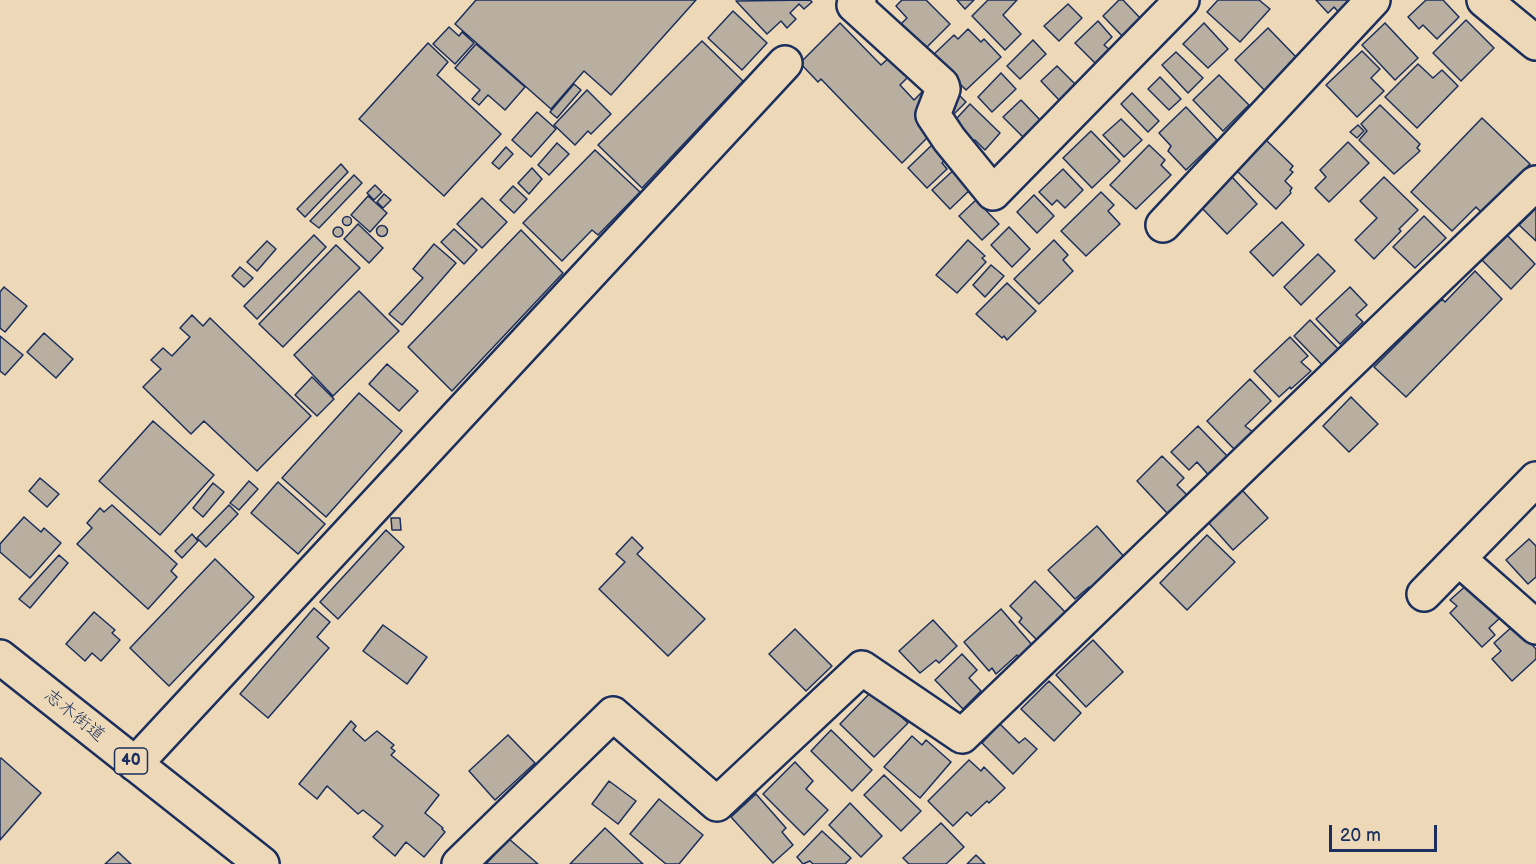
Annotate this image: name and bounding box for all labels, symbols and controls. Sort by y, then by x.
street label: 志木街道 [39,685,109,747]
road number: 40 [114,748,148,774]
scale bar [1332,813,1440,851]
text: 20 m [1340,825,1381,846]

